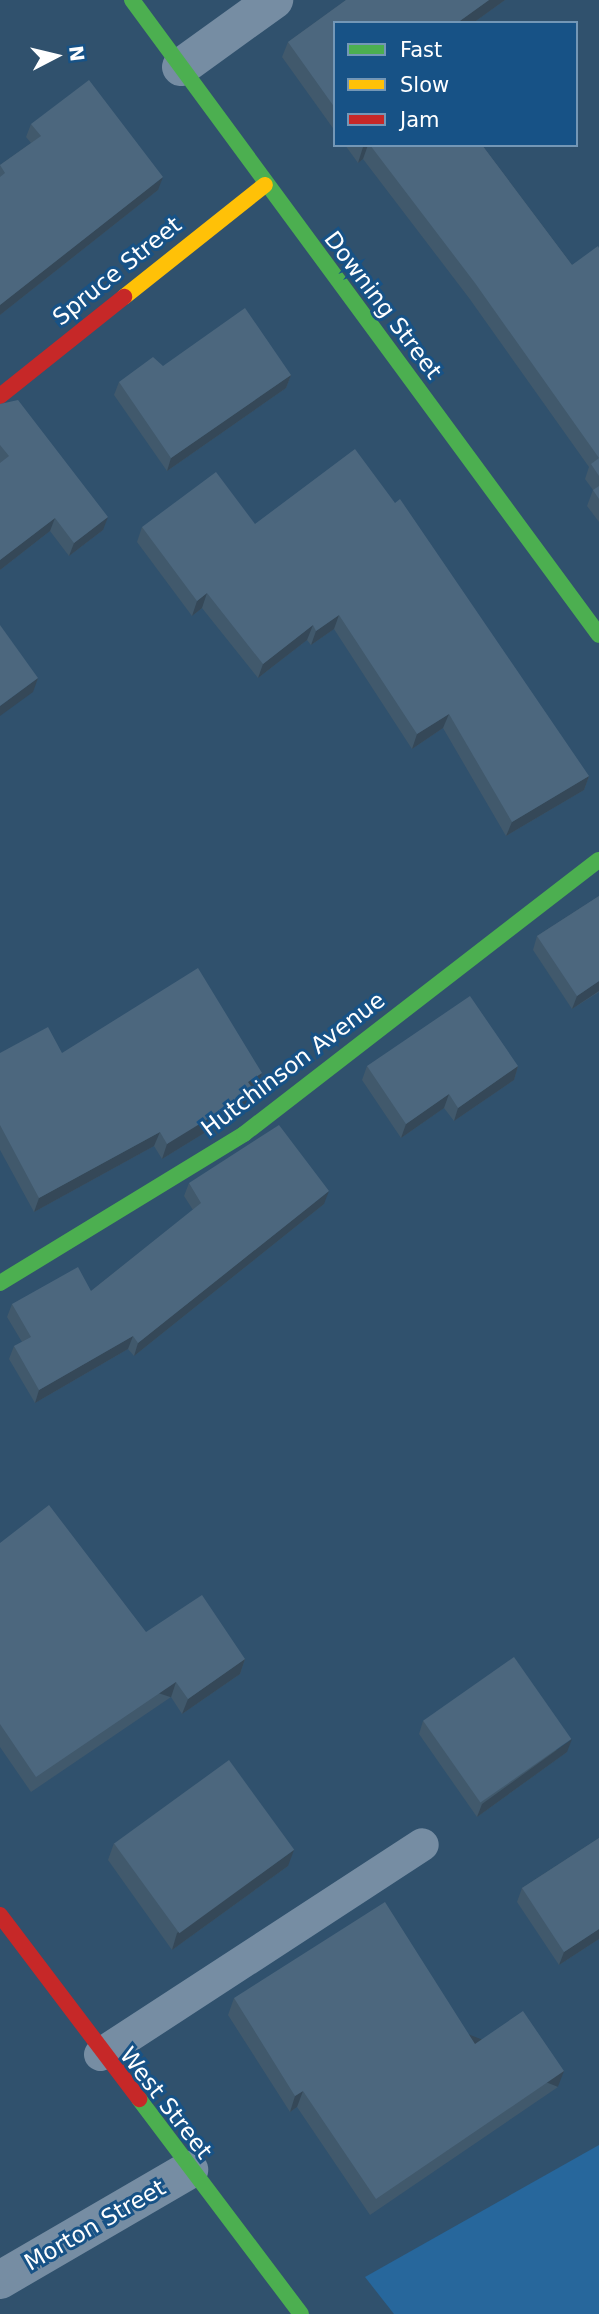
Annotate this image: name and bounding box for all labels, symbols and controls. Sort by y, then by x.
north arrow [21,21,91,91]
legend [333,21,578,147]
text: Fast [400,38,442,62]
text: N [65,44,89,63]
text: Slow [400,73,449,97]
text: Jam [400,108,440,132]
street label: Spruce Street [47,211,187,331]
street label: Downing Street [318,226,448,384]
street label: Hutchinson Avenue [196,986,390,1142]
street label: West Street [114,2042,218,2164]
street label: Morton Street [20,2173,170,2277]

